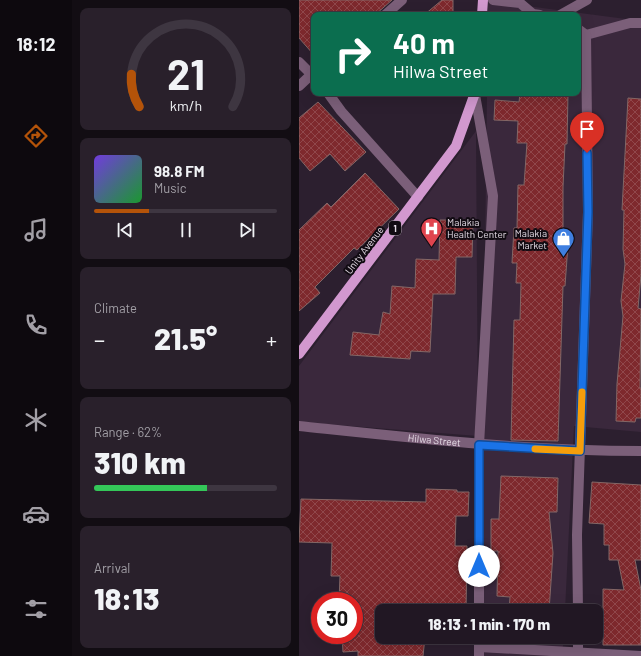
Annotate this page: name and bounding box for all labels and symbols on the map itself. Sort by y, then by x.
pin [570,112,604,153]
hospital icon: Malakia Health Center [419,215,445,248]
place label: Malakia Health Center [447,216,507,240]
road number: 1 [389,221,401,235]
street label: Unity Avenue [342,224,386,276]
shop icon: Malakia Market [550,226,576,259]
place label: Malakia Market [515,227,547,251]
street label: Hilwa Street [407,431,462,448]
position arrow [458,545,500,587]
speed limit sign: 30 [311,592,363,644]

